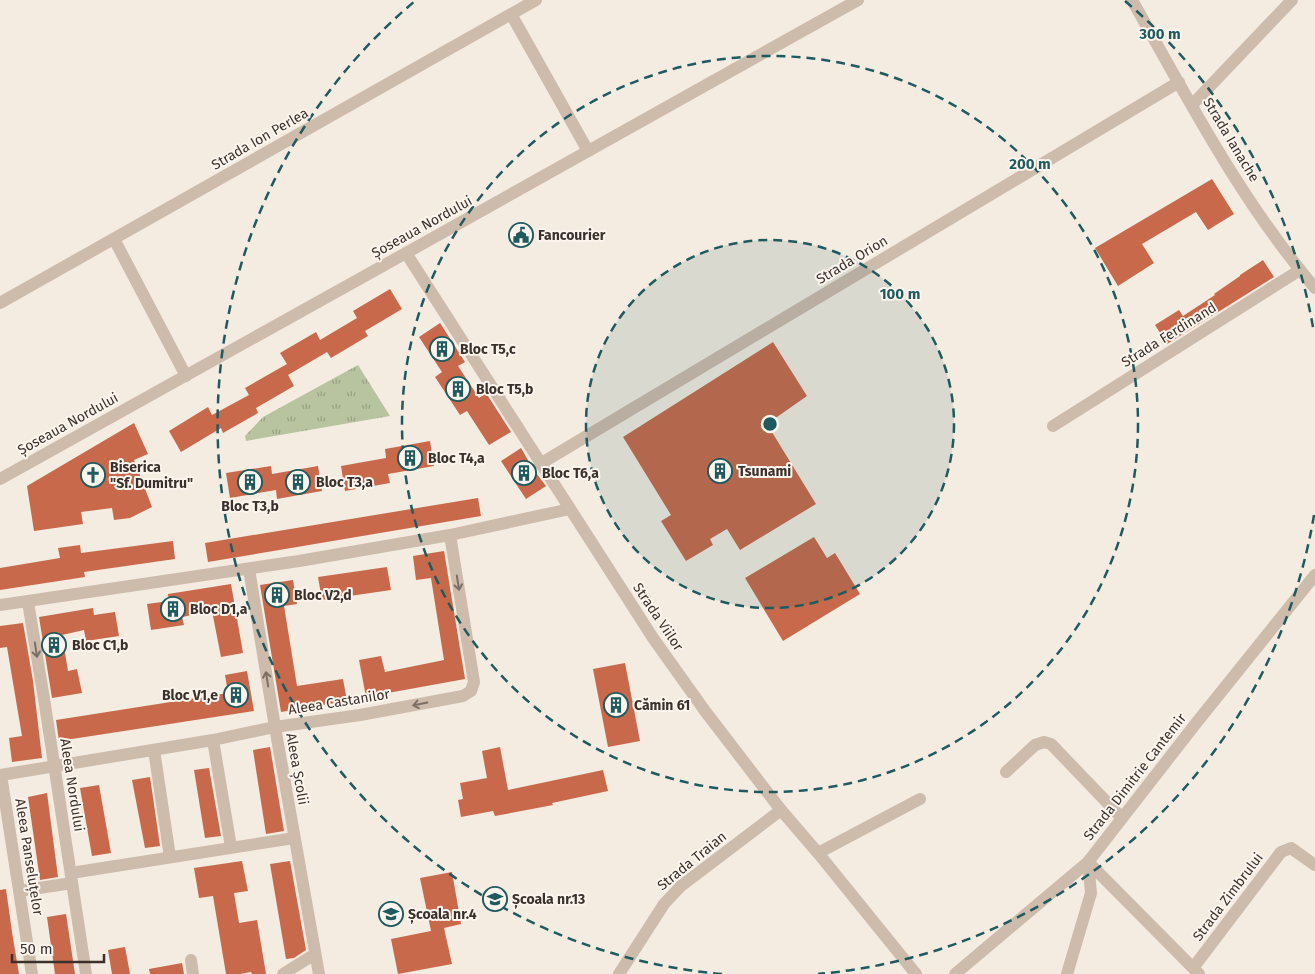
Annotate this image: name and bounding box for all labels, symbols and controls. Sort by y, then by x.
text: 300 m [1138,25,1181,43]
street label: Strada Ianache [1199,95,1263,185]
street label: Strada Ion Perlea [209,104,311,174]
text: 200 m [1009,155,1051,173]
street label: Șoseaua Nordului [369,192,476,263]
public building icon: Fancourier [508,222,534,248]
place label: Fancourier [538,227,606,244]
street label: Strada Orion [813,232,891,288]
text: 100 m [880,285,920,303]
street label: Strada Ferdinand [1118,299,1220,371]
building icon: Bloc T5,c [429,336,455,362]
place label: Bloc T5,c [460,341,516,358]
building icon: Bloc T5,b [445,376,471,402]
place label: Bloc T5,b [476,381,533,398]
street label: Șoseaua Nordului [15,389,122,460]
centre of rings [761,415,779,433]
building icon: Bloc T4,a [397,445,423,471]
place label: Bloc T4,a [428,450,485,467]
building icon: Tsunami [707,458,733,484]
place label: Biserica "Sf. Dumitru" [110,459,193,492]
building icon: Bloc T6,a [511,460,537,486]
church icon: Biserica "Sf. Dumitru" [80,462,106,488]
place label: Tsunami [738,463,791,480]
place label: Bloc T6,a [542,465,599,482]
building icon: Bloc T3,b [237,469,263,495]
building icon: Bloc T3,a [285,469,311,495]
place label: Bloc T3,a [316,474,373,491]
place label: Bloc T3,b [221,498,279,515]
one-way arrow [454,575,464,591]
street label: Strada Viilor [629,580,687,655]
building icon: Bloc V2,d [264,582,290,608]
place label: Bloc V2,d [294,587,352,604]
building icon: Bloc D1,a [160,596,186,622]
place label: Bloc D1,a [190,601,248,618]
building icon: Bloc C1,b [41,632,67,658]
place label: Bloc C1,b [72,637,128,654]
one-way arrow [31,641,41,657]
one-way arrow [261,671,271,687]
building icon: Bloc V1,e [223,682,249,708]
street label: Aleea Castanilor [287,685,392,718]
place label: Bloc V1,e [162,687,218,704]
building icon: Cămin 61 [603,692,629,718]
place label: Cămin 61 [634,697,690,714]
one-way arrow [412,699,428,709]
street label: Strada Dimitrie Cantemir [1080,709,1190,844]
street label: Aleea Școlii [281,732,312,806]
street label: Aleea Nordului [56,737,88,833]
street label: Aleea Panseluțelor [10,797,47,917]
street label: Strada Traian [654,828,730,894]
street label: Strada Zimbrului [1189,849,1267,945]
school or university icon: Școala nr.13 [482,886,508,912]
place label: Școala nr.13 [512,891,585,909]
school or university icon: Școala nr.4 [378,901,404,927]
place label: Școala nr.4 [408,906,477,924]
scale bar [12,932,105,964]
text: 50 m [20,940,53,958]

